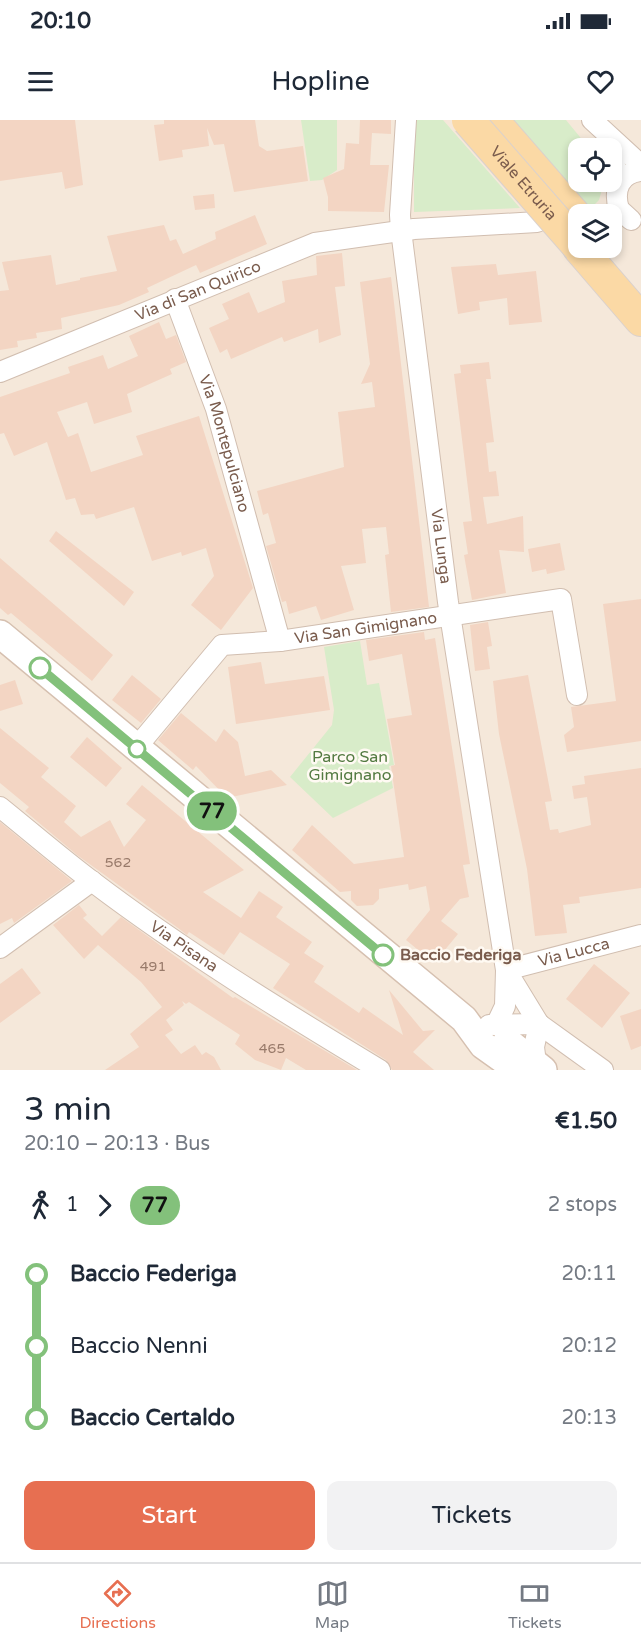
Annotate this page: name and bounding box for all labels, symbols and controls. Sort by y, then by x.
text: 20:10 [30,8,91,34]
icon: menu [24,65,57,98]
text: Hopline [271,65,370,98]
icon: heart [584,65,617,98]
map controls [568,138,622,258]
button: locate [568,138,622,192]
street label: Viale Etruria [485,142,561,225]
button: layers [568,204,622,258]
street label: Via di San Quirico [132,256,264,326]
street label: Via Montepulciano [194,372,254,515]
street label: Via Lunga [426,507,456,585]
street label: Via San Gimignano [293,608,438,649]
unlabelled marker [29,657,51,679]
unlabelled marker [128,740,146,758]
park label: Parco San Gimignano [308,747,392,785]
line badge: 77 [185,792,239,830]
text: 77 [199,799,225,824]
house number: 562 [105,854,131,871]
street label: Via Pisana [146,916,222,977]
street label: Via Lucca [536,934,612,971]
marker: Baccio Federiga [372,944,394,966]
place label: Baccio Federiga [400,945,521,965]
house number: 491 [140,958,166,975]
house number: 465 [259,1040,285,1057]
text: 3 min [24,1090,112,1129]
text: €1.50 [555,1108,617,1134]
text: 20:10 – 20:13 · Bus [24,1132,210,1156]
icon: walk [24,1189,57,1222]
icon: forward [88,1189,121,1222]
text: 1 [66,1193,79,1217]
text: 77 [142,1193,168,1218]
text: 2 stops [548,1193,617,1217]
text: Baccio Federiga [70,1261,237,1287]
text: 20:11 [562,1262,617,1286]
text: Baccio Nenni [70,1333,208,1359]
text: 20:12 [562,1334,617,1358]
text: Baccio Certaldo [70,1405,235,1431]
text: 20:13 [562,1406,617,1430]
button: Start [24,1481,315,1550]
button: Tickets [327,1481,617,1550]
tab: Directions [79,1577,156,1633]
tab: Map [315,1577,349,1633]
tab: Tickets [508,1577,562,1633]

